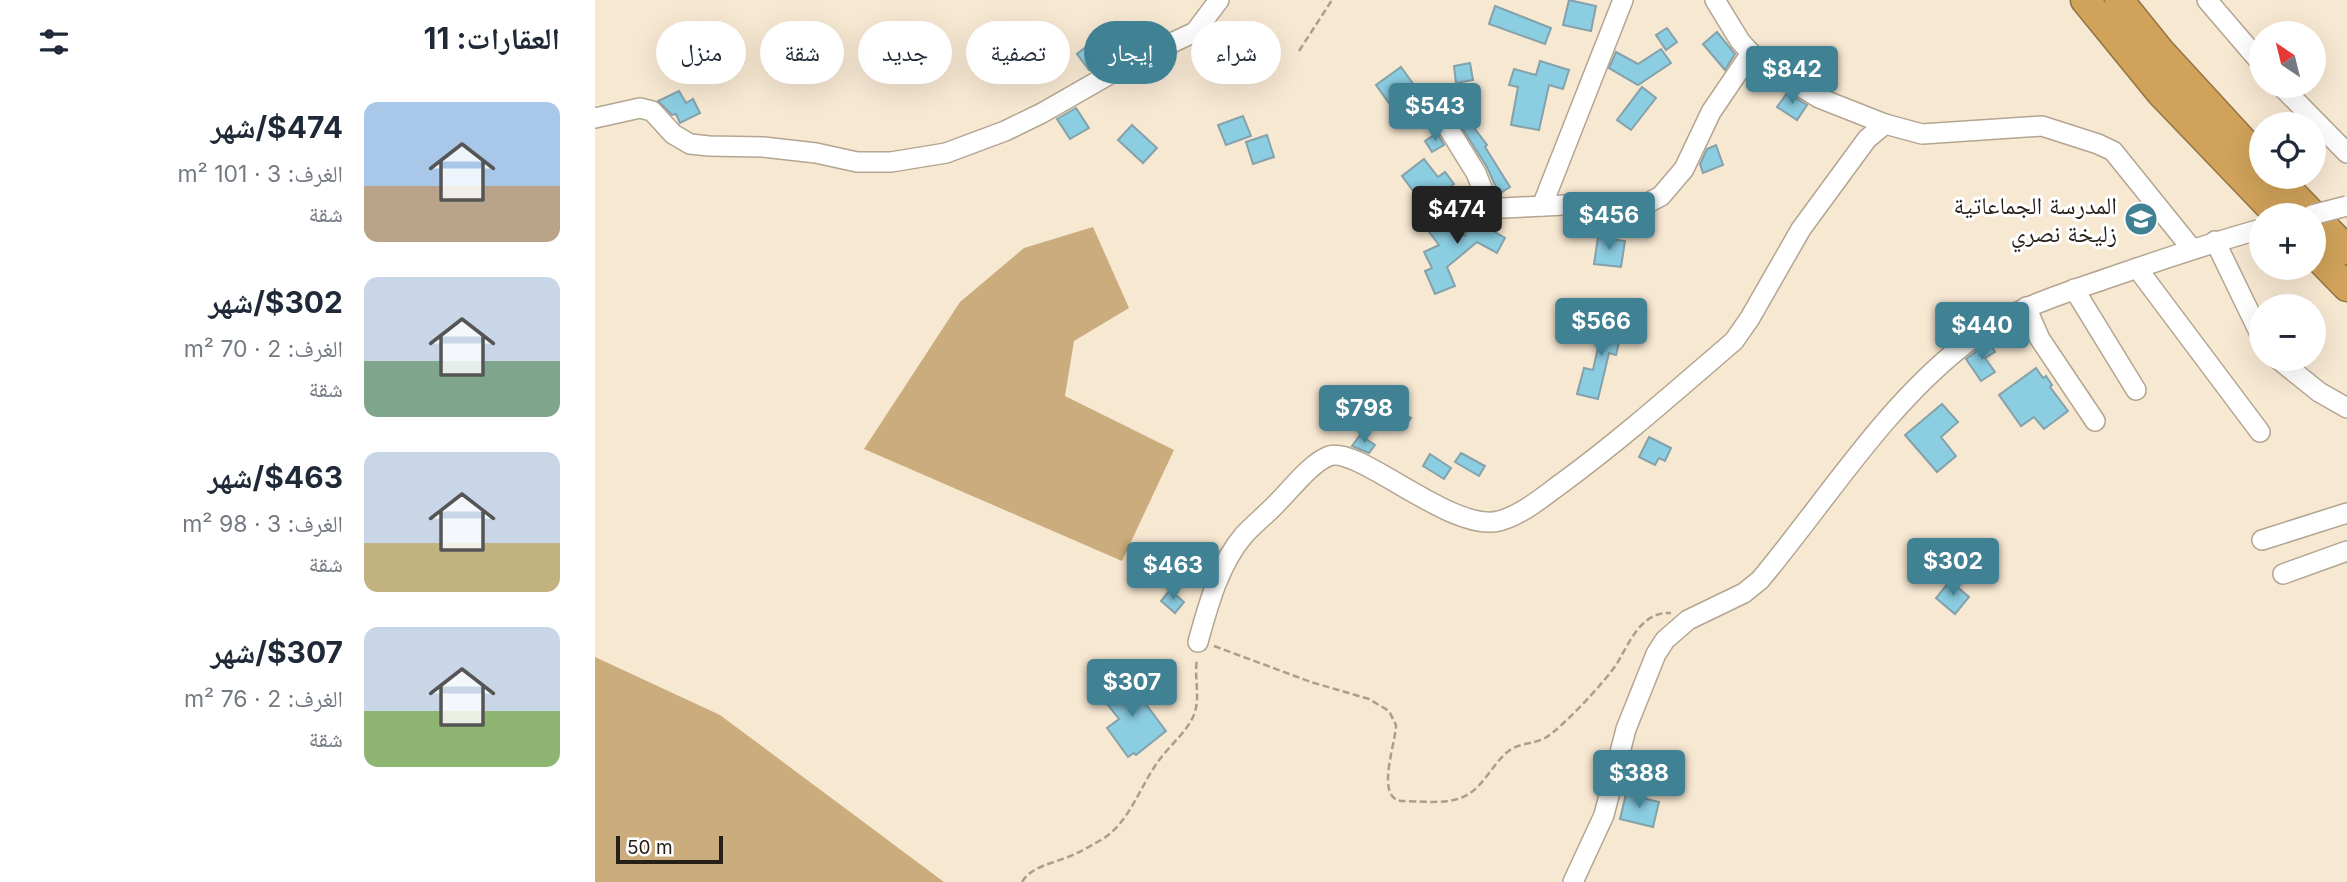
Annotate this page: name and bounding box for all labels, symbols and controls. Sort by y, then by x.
text: العقارات: 11 [424,20,560,56]
chip: منزل [656,21,746,84]
chip: شقة [760,21,844,84]
chip: جديد [858,21,952,84]
chip: تصفية [966,21,1070,84]
chip: إيجار [1084,21,1177,84]
chip: شراء [1191,21,1281,84]
north arrow [2249,21,2326,98]
map controls [2249,21,2326,371]
icon: filters [35,23,73,61]
pin: $842 [1751,46,1833,106]
text: $842 [1762,55,1822,83]
pin: $543 [1394,83,1476,143]
text: $543 [1405,92,1465,120]
text: $474/شهر [211,109,343,145]
button: locate [2249,112,2326,189]
icon: home [420,130,504,214]
text: الغرف: 3 · 101 m² [177,160,343,188]
pin: $474 [1416,187,1498,246]
place label: المدرسة الجماعاتية زليخة نصري [1954,191,2117,253]
pin: $456 [1568,192,1650,252]
text: $474 [1428,195,1486,223]
text: شقة [309,200,343,228]
school or university icon: المدرسة الجماعاتية زليخة نصري [2122,200,2160,238]
text: $456 [1579,201,1639,229]
button: + [2249,203,2326,280]
text: $302/شهر [208,284,343,320]
button: − [2249,294,2326,371]
pin: $566 [1560,298,1642,358]
pin: $440 [1941,302,2023,362]
icon: home [420,305,504,389]
text: $566 [1571,307,1631,335]
text: $440 [1951,311,2013,339]
text: الغرف: 2 · 70 m² [184,335,343,363]
text: شقة [309,375,343,403]
pin: $798 [1323,386,1405,445]
text: $798 [1335,394,1393,422]
text: $463/شهر [208,459,343,495]
icon: home [420,480,504,564]
text: الغرف: 3 · 98 m² [182,510,343,538]
pin: $302 [1912,538,1994,598]
pin: $463 [1132,542,1214,602]
text: $302 [1923,547,1983,575]
text: شقة [309,550,343,578]
text: $463 [1143,551,1203,579]
text: $307/شهر [210,634,343,670]
icon: home [420,655,504,739]
pin: $307 [1091,660,1173,719]
text: $307 [1103,668,1161,696]
text: الغرف: 2 · 76 m² [184,685,343,713]
text: شقة [309,725,343,753]
pin: $388 [1598,750,1680,810]
text: $388 [1609,759,1669,787]
scale bar [616,833,723,865]
text: 50 m [627,836,673,859]

